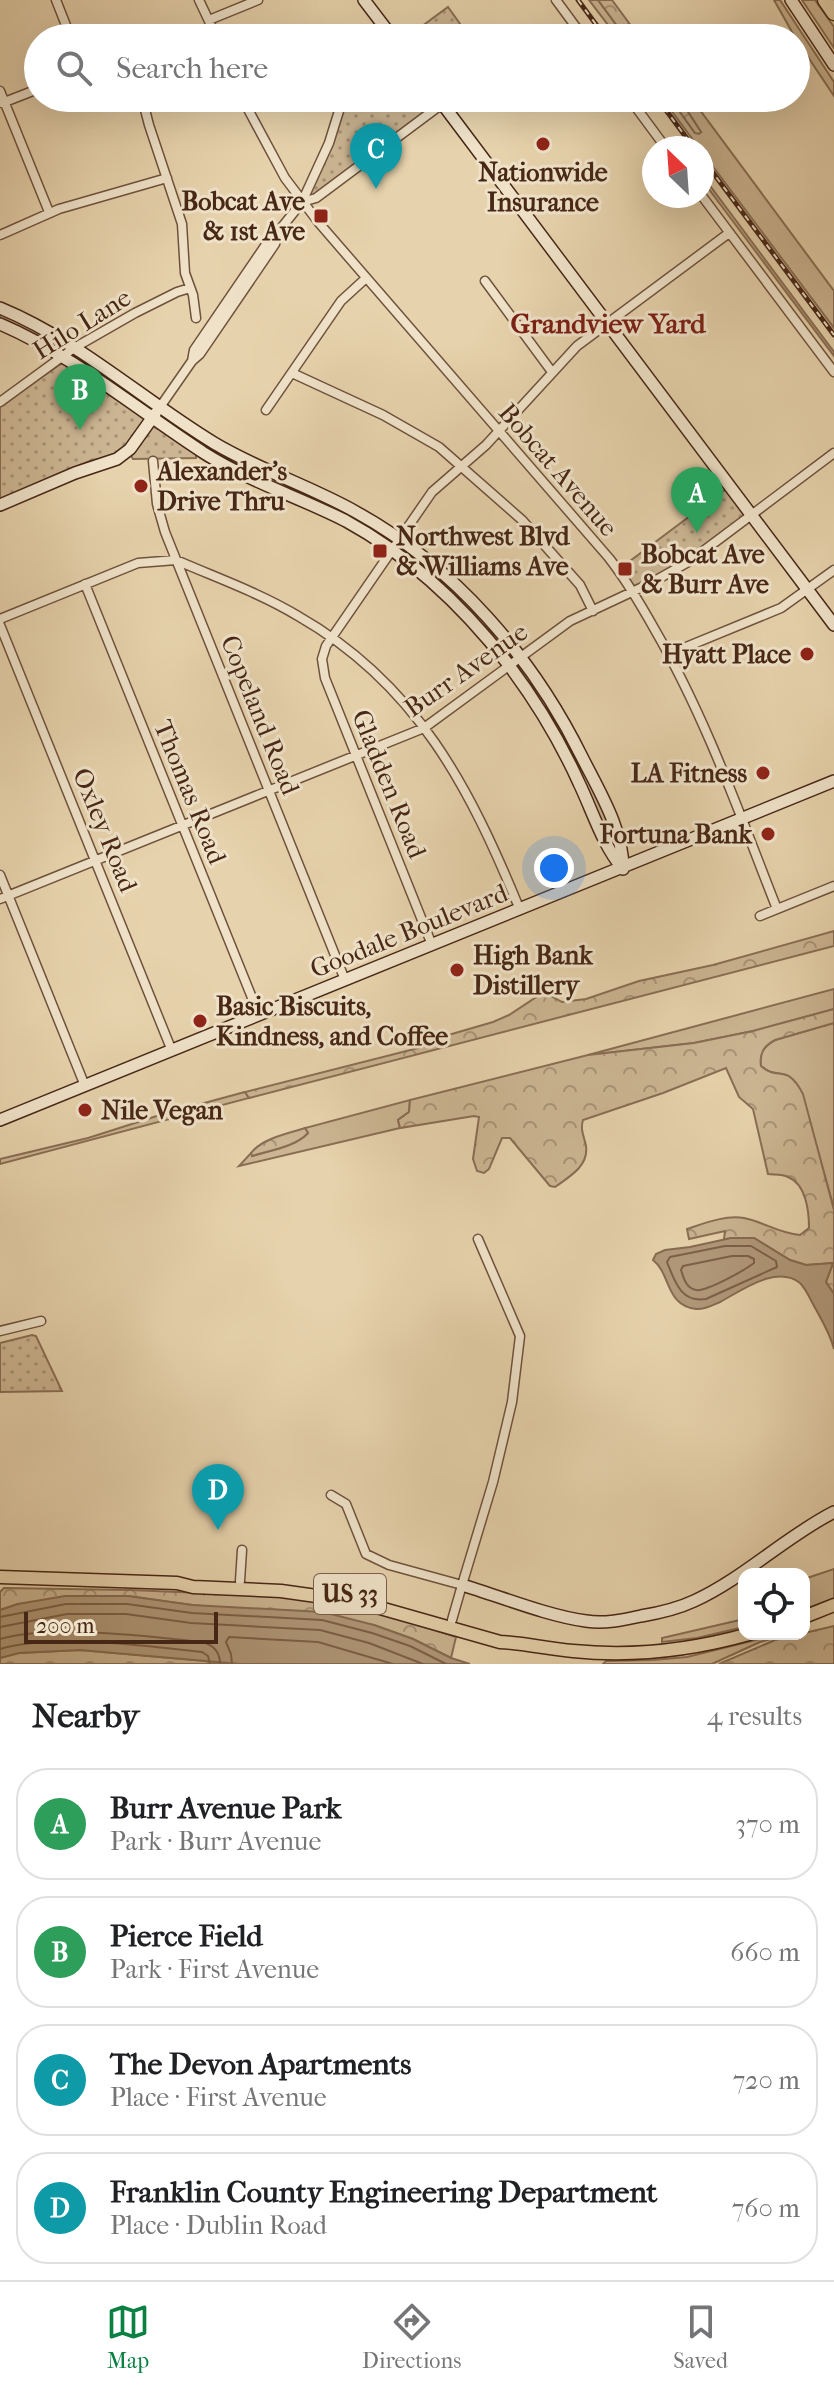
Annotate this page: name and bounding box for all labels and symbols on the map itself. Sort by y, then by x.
pin: C [350,123,402,189]
marker: Nationwide Insurance [534,135,552,153]
north arrow [642,136,714,208]
place label: Nationwide Insurance [478,157,608,218]
place label: Bobcat Ave & 1st Ave [181,186,305,247]
marker: Bobcat Ave & 1st Ave [312,207,330,225]
street label: Hilo Lane [27,282,137,366]
district label: Grandview Yard [510,307,706,340]
pin: B [54,364,106,430]
street label: Bobcat Avenue [492,397,624,543]
place label: Alexander's Drive Thru [155,456,288,517]
pin: A [671,467,723,533]
marker: Alexander's Drive Thru [132,477,150,495]
place label: Northwest Blvd & Williams Ave [396,521,570,582]
place label: Bobcat Ave & Burr Ave [641,539,769,600]
marker: Northwest Blvd & Williams Ave [371,542,389,560]
marker: Bobcat Ave & Burr Ave [616,560,634,578]
street label: Burr Avenue [398,616,534,724]
street label: Copeland Road [214,631,306,800]
place label: Hyatt Place [662,639,791,670]
marker: Hyatt Place [798,645,816,663]
street label: Gladden Road [345,705,433,864]
street label: Thomas Road [147,716,233,869]
place label: LA Fitness [631,758,747,789]
street label: Oxley Road [66,763,144,897]
marker: LA Fitness [754,764,772,782]
place label: Fortuna Bank [599,819,754,850]
marker: Fortuna Bank [759,825,777,843]
your location [534,848,574,888]
street label: Goodale Boulevard [306,877,513,985]
place label: High Bank Distillery [473,940,594,1001]
marker: High Bank Distillery [448,961,466,979]
place label: Basic Biscuits, Kindness, and Coffee [216,991,448,1052]
marker: Basic Biscuits, Kindness, and Coffee [191,1012,209,1030]
place label: Nile Vegan [101,1095,224,1126]
marker: Nile Vegan [76,1101,94,1119]
pin: D [192,1464,244,1530]
road number: US 33 [314,1574,386,1614]
scale bar [24,1608,218,1644]

